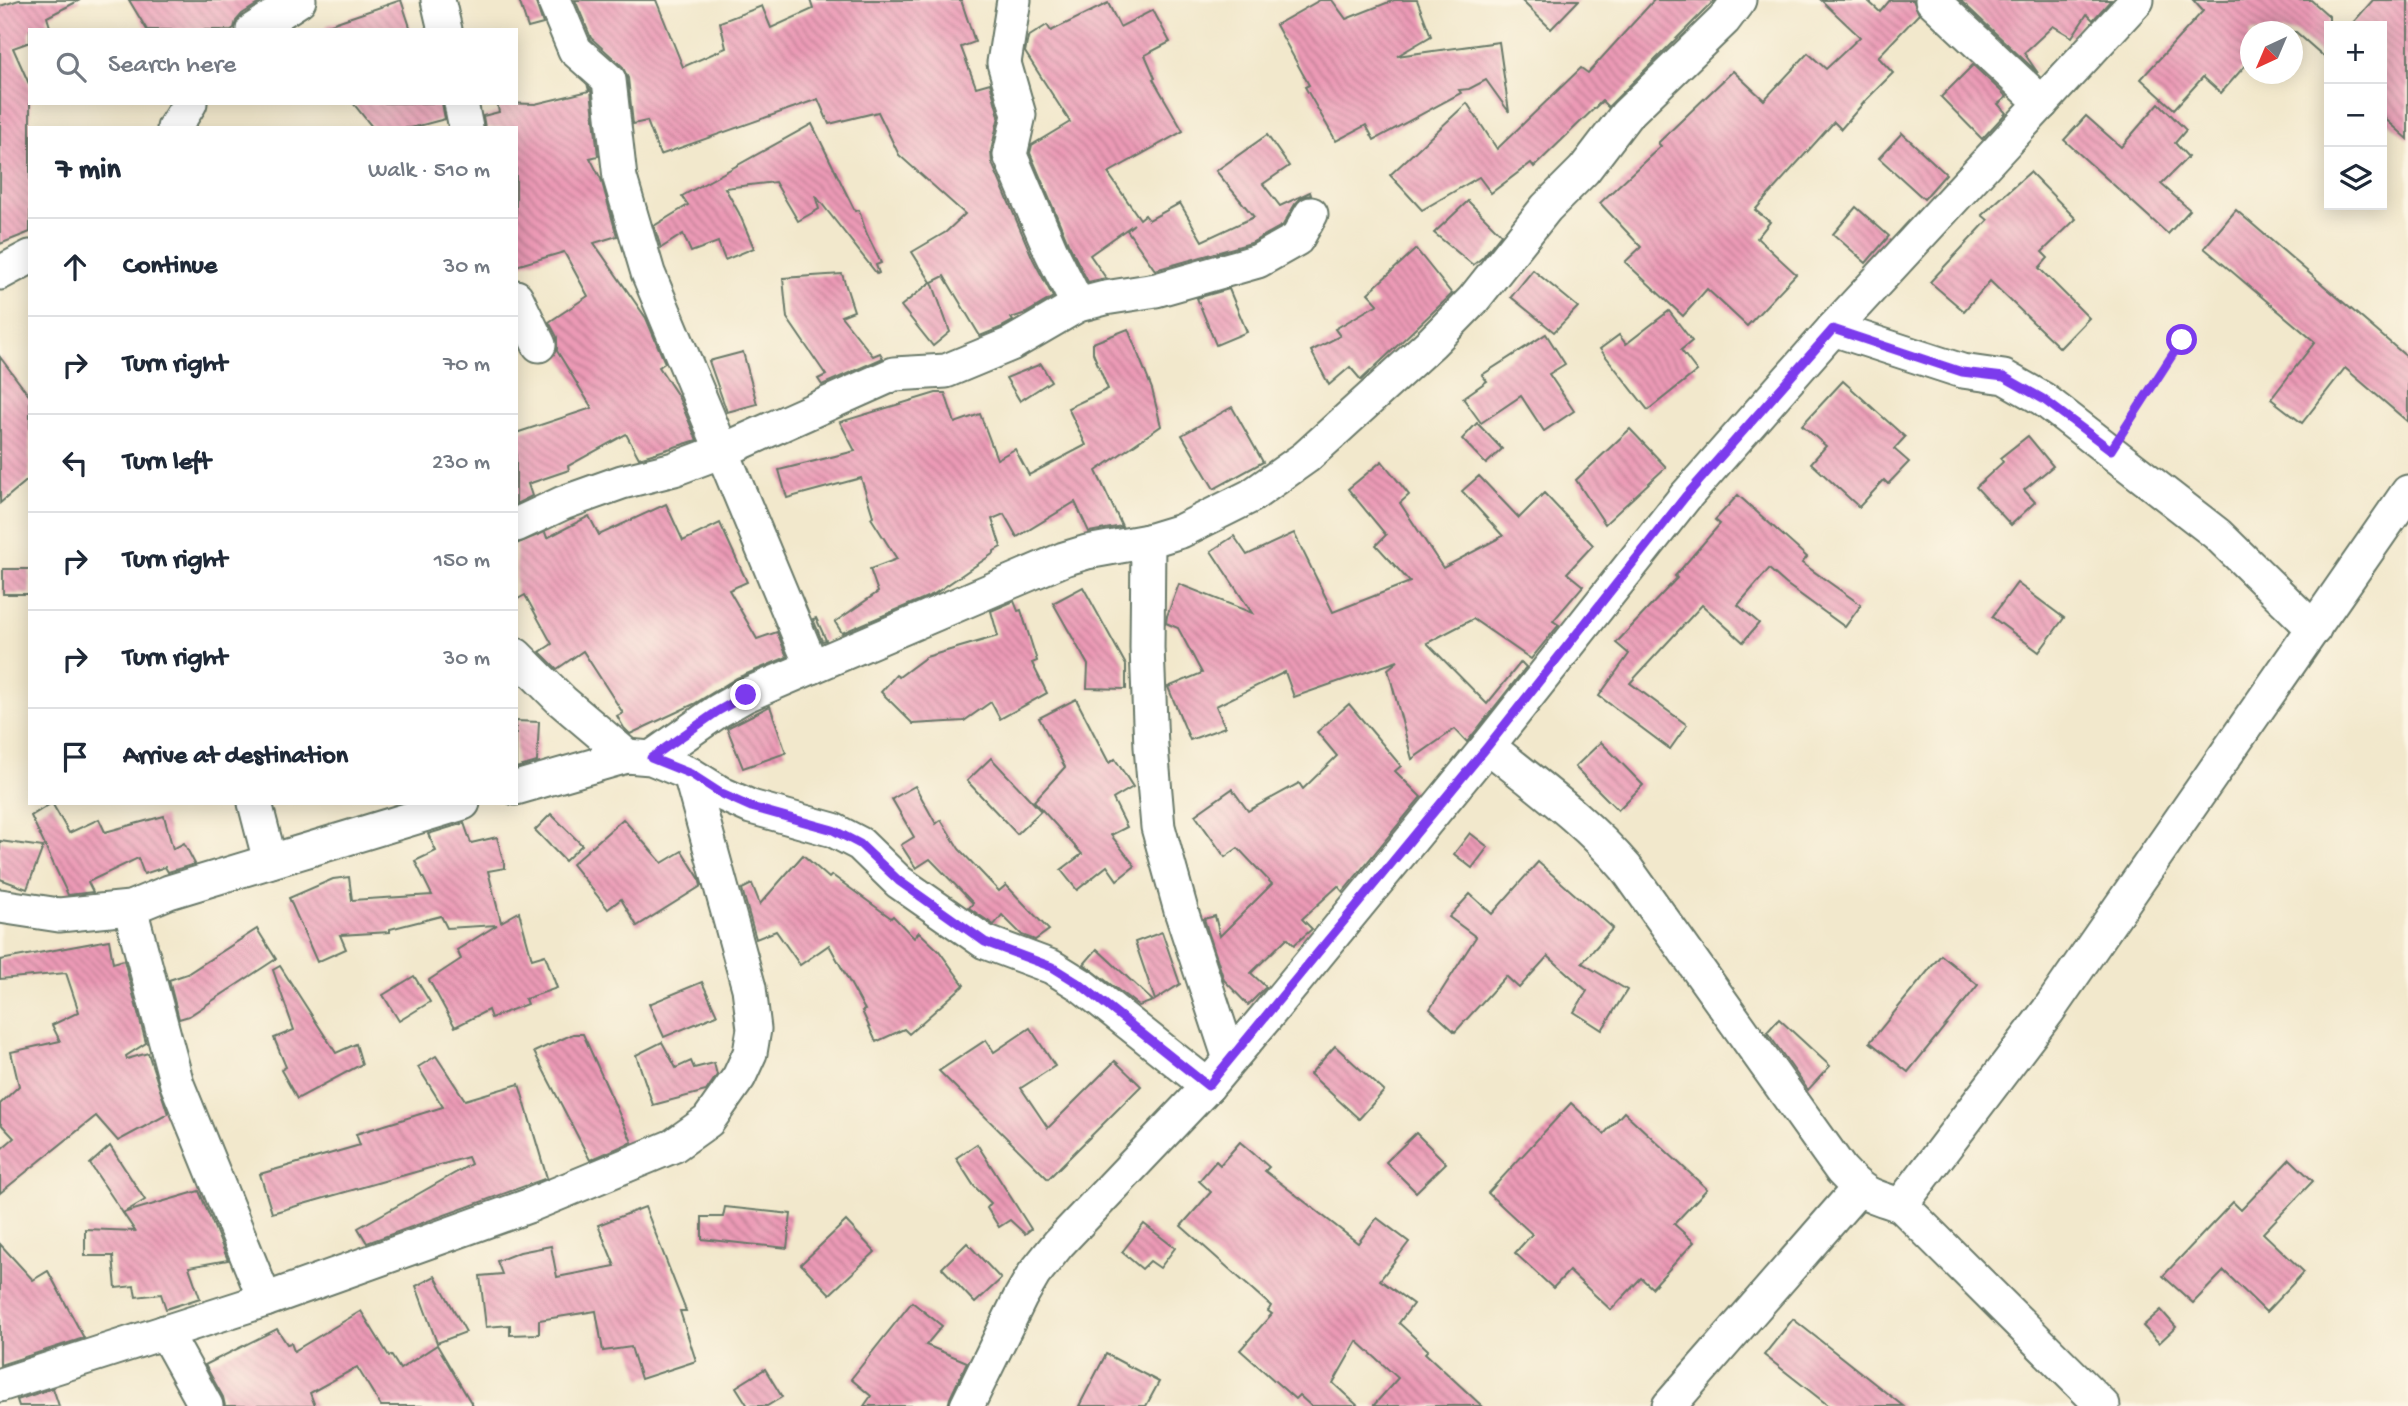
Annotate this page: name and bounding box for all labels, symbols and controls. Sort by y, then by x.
north arrow [2240,21,2303,84]
map controls [2324,21,2387,210]
button: + [2324,21,2387,84]
search box [28,28,518,105]
icon: search [52,48,90,86]
text: Search here [108,51,236,82]
button: − [2324,84,2387,147]
button: layers [2324,147,2387,210]
text: 7 min [56,154,121,189]
text: Walk · 510 m [368,158,490,185]
icon: ahead [56,248,94,286]
text: Continue [123,252,217,283]
text: 30 m [443,254,490,281]
route start [2166,324,2197,355]
icon: right [56,346,94,384]
text: Turn right [123,350,227,381]
text: 70 m [443,352,490,379]
icon: left [56,444,94,482]
text: Turn left [123,448,211,479]
text: 230 m [432,450,490,477]
icon: right [56,542,94,580]
text: Turn right [123,546,227,577]
text: 150 m [434,548,490,575]
icon: right [56,640,94,678]
text: Turn right [123,644,227,675]
text: 30 m [443,646,490,673]
route end [730,679,761,710]
icon: arrive [56,738,94,776]
text: Arrive at destination [123,742,348,773]

